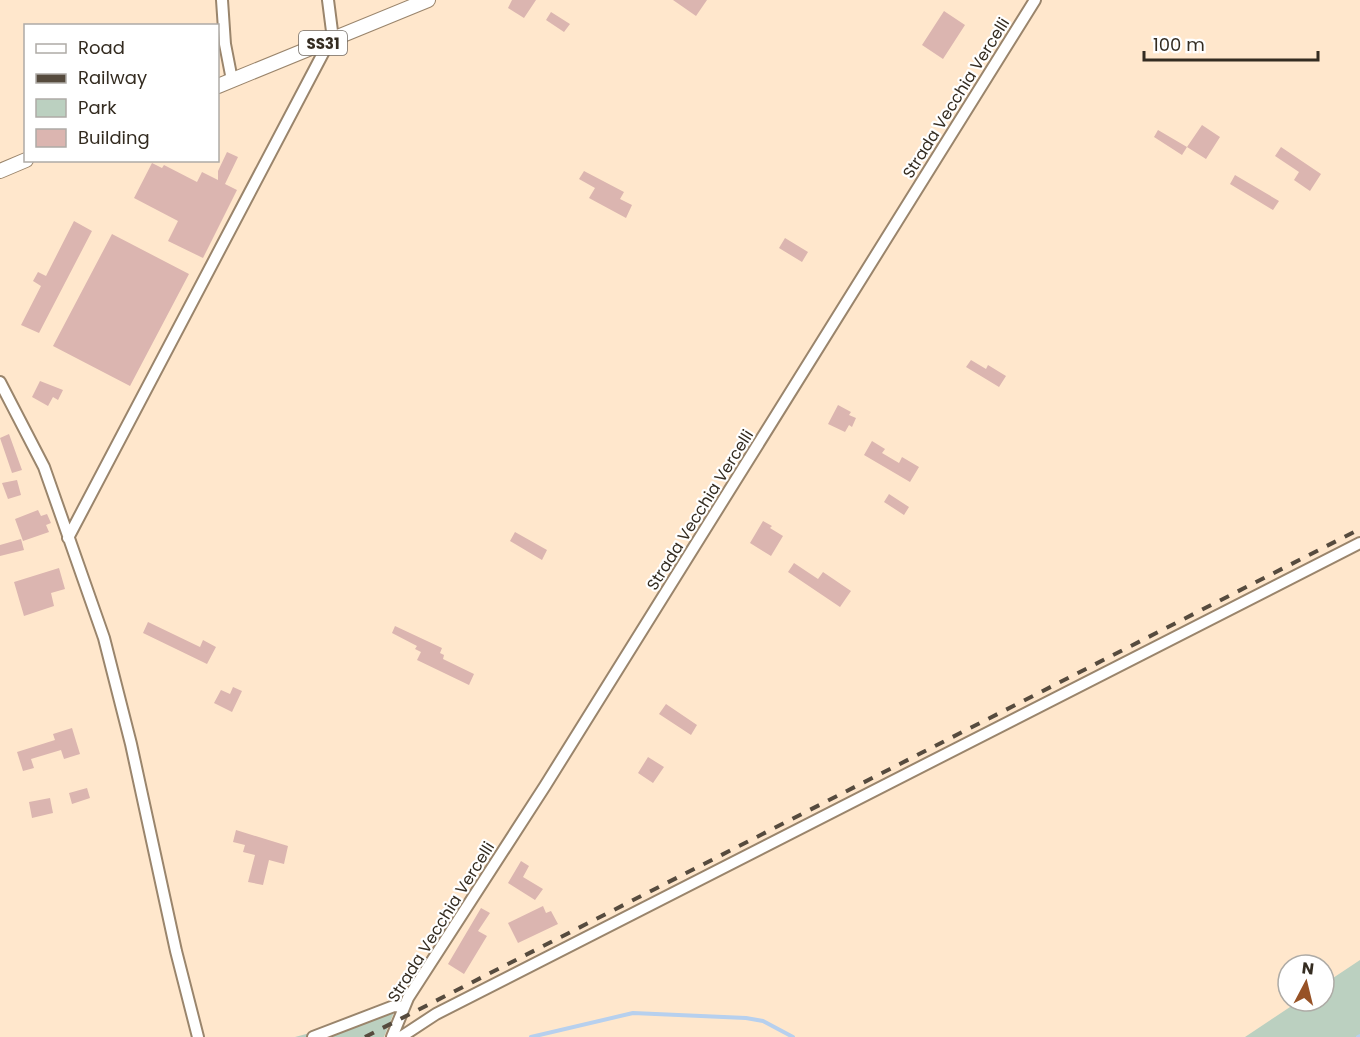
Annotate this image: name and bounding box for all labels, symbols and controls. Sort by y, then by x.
street label: Strada Vecchia Vercelli [897,13,1015,183]
legend [24,24,219,162]
scale bar [1144,24,1318,62]
road number: SS31 [299,31,347,55]
text: 100 m [1153,32,1205,57]
text: Road [78,35,125,60]
text: Railway [78,65,147,90]
text: Park [78,95,117,120]
text: Building [78,125,150,150]
street label: Strada Vecchia Vercelli [641,425,759,595]
street label: Strada Vecchia Vercelli [382,837,500,1007]
north arrow [1276,953,1336,1013]
text: N [1300,956,1315,981]

